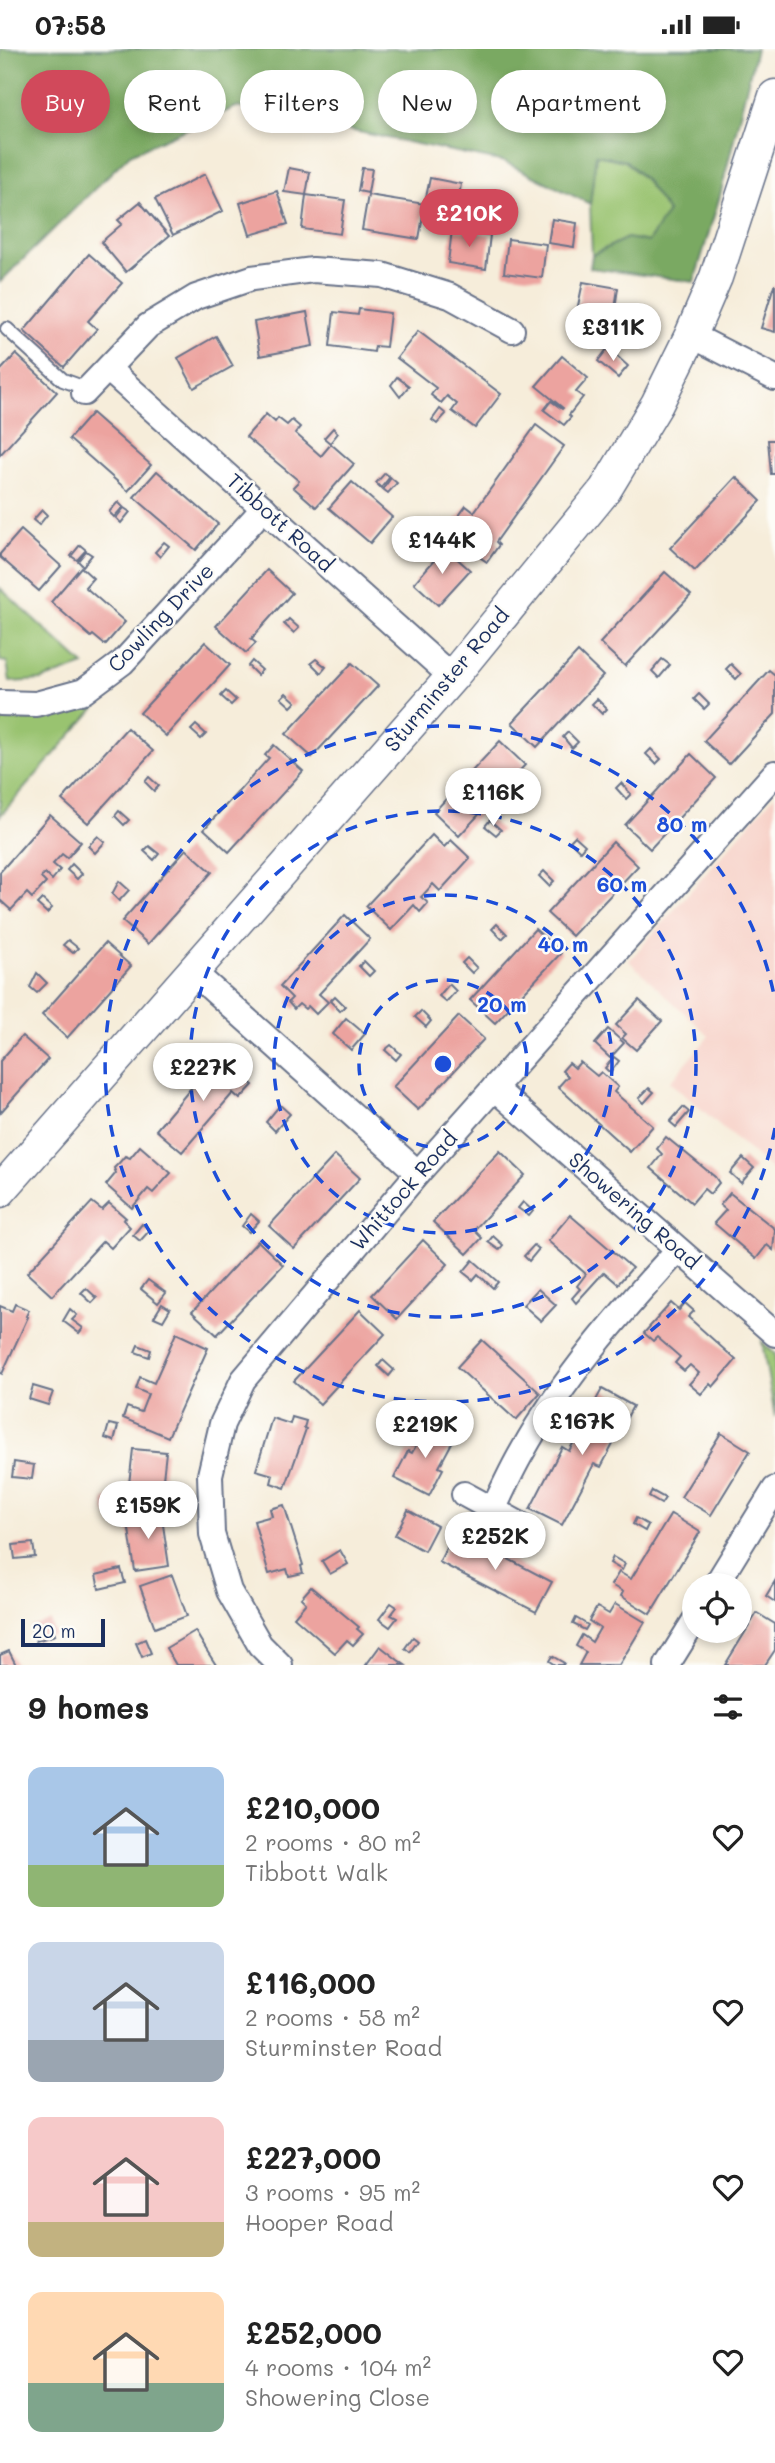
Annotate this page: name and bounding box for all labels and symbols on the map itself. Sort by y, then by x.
pin: £210K [420,189,518,249]
pin: £311K [564,303,662,363]
street label: Tibbott Road [222,467,340,577]
pin: £144K [393,517,491,576]
street label: Cowling Drive [101,557,219,677]
street label: Sturminster Road [378,601,514,757]
pin: £116K [444,769,542,828]
text: 80 m [657,810,707,837]
text: 60 m [597,870,647,897]
text: 40 m [537,930,589,957]
text: 20 m [477,990,527,1017]
pin: £227K [154,1044,252,1103]
centre of rings [431,1052,455,1076]
street label: Whittock Road [343,1124,462,1256]
street label: Showering Road [564,1145,706,1274]
pin: £167K [533,1397,631,1457]
pin: £219K [376,1401,474,1460]
pin: £159K [99,1481,197,1541]
pin: £252K [446,1513,544,1572]
scale bar [21,1616,105,1648]

